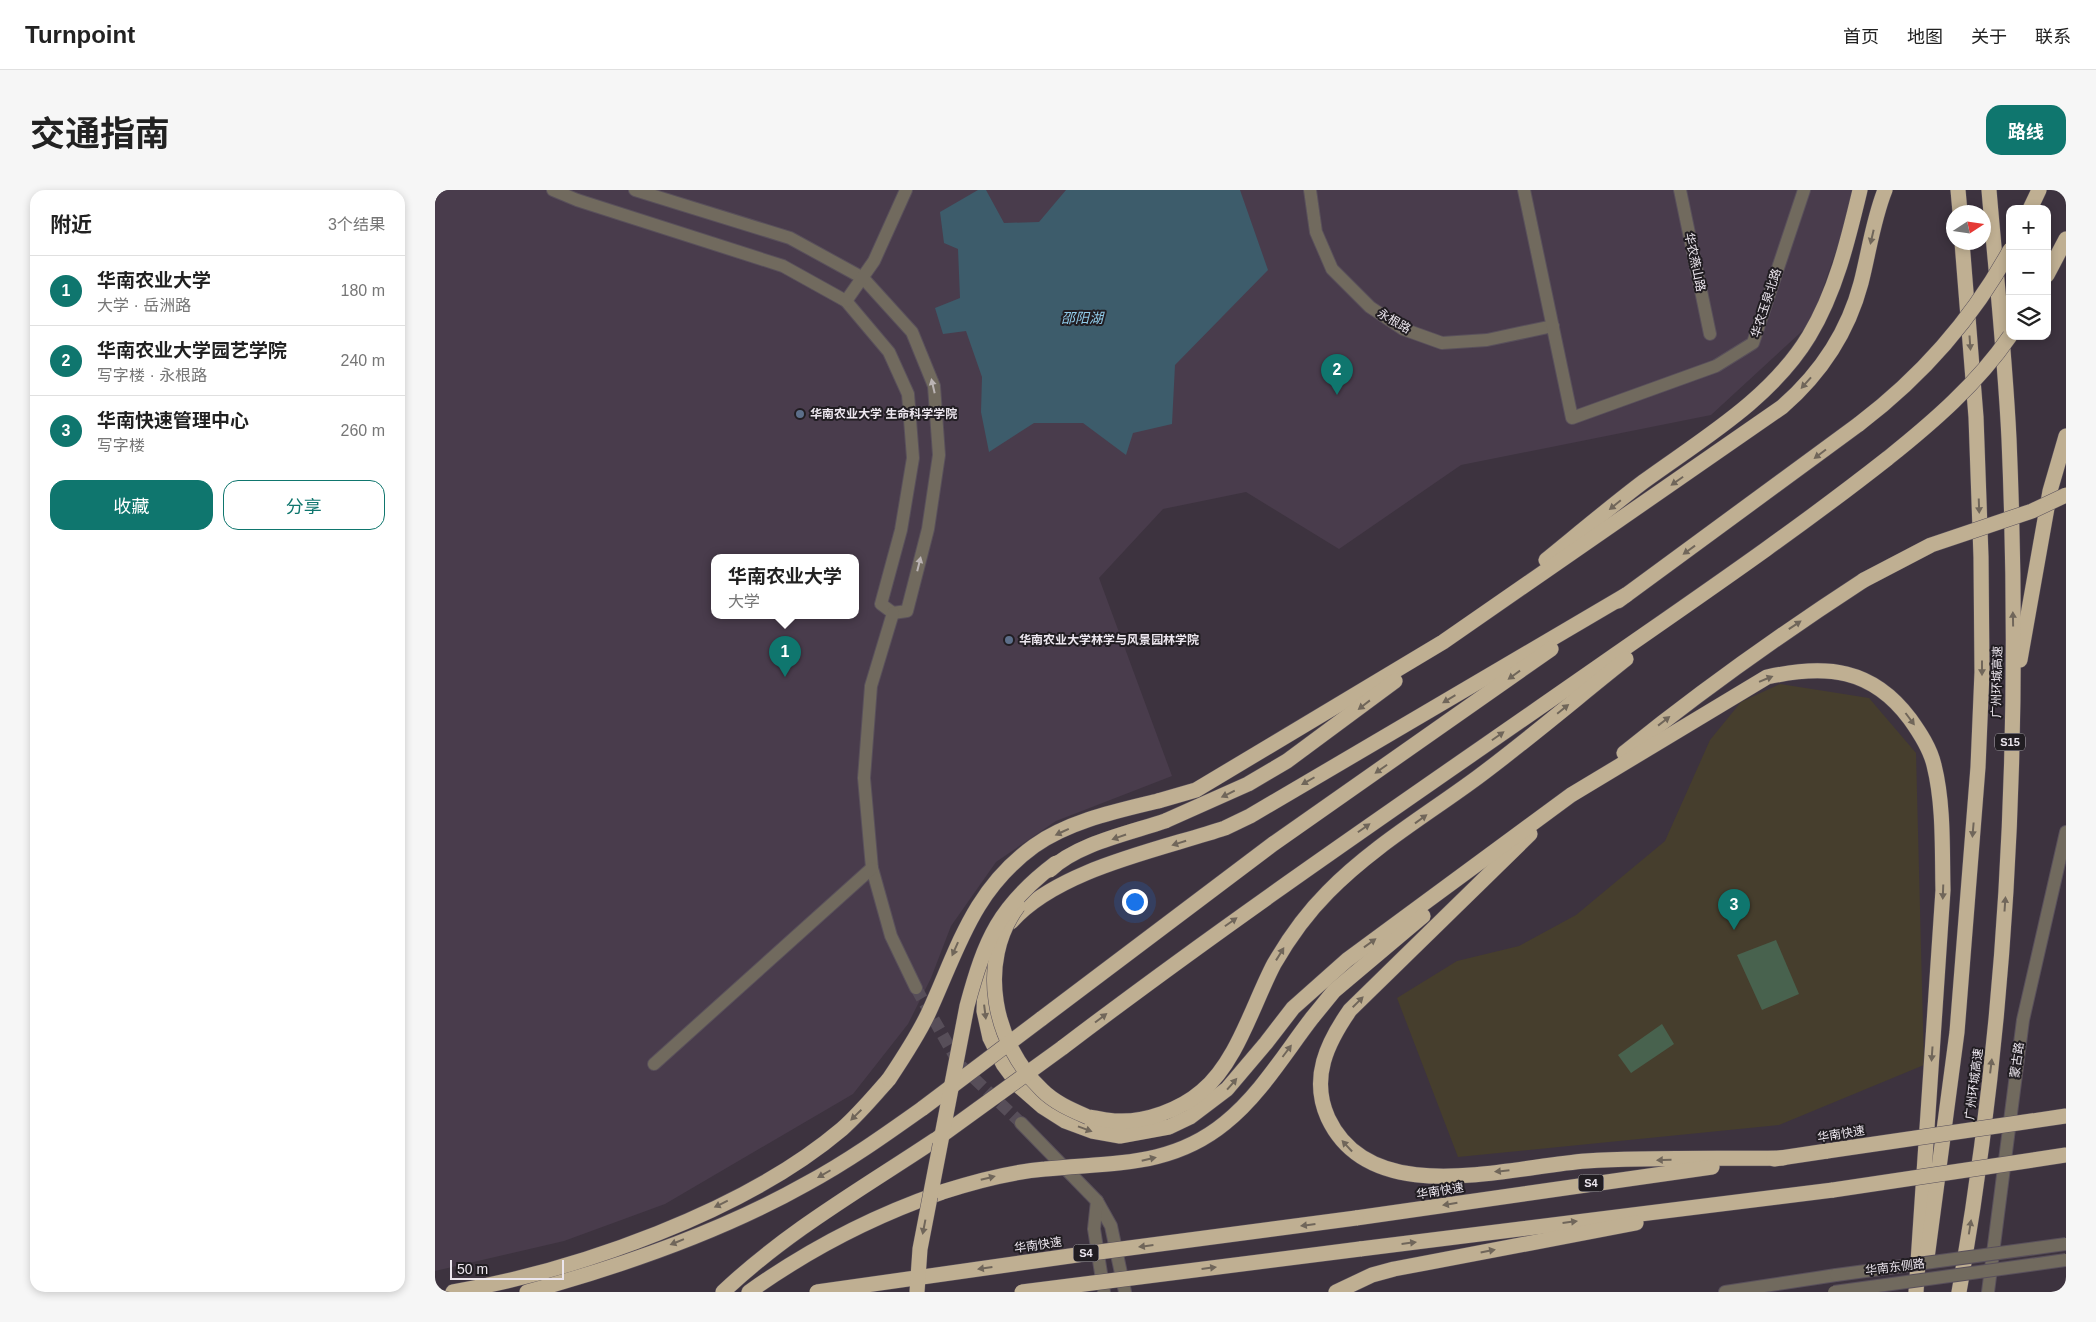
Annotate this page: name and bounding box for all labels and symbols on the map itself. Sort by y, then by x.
north arrow [1946,205,1991,250]
one-way arrow [1868,229,1876,244]
street label: 华农燕山路 [1682,231,1708,293]
street label: 华农玉泉北路 [1748,267,1784,339]
street label: 永根路 [1375,306,1413,336]
water label: 邵阳湖 [1061,310,1105,326]
one-way arrow [1967,336,1975,352]
pin: 2 [1321,354,1353,395]
one-way arrow [1801,377,1812,390]
one-way arrow [929,378,937,394]
place label: 华南农业大学 生命科学学院 [810,407,957,421]
marker: 华南农业大学 生命科学学院 [794,408,806,420]
one-way arrow [1814,448,1827,459]
one-way arrow [1670,476,1684,485]
one-way arrow [1975,498,1983,514]
one-way arrow [1608,500,1621,510]
one-way arrow [1682,545,1696,555]
one-way arrow [915,556,923,571]
one-way arrow [2008,611,2016,627]
one-way arrow [1788,620,1801,630]
place label: 华南农业大学林学与风景园林学院 [1019,633,1199,647]
marker: 华南农业大学林学与风景园林学院 [1003,634,1015,646]
pin: 1 [769,636,801,677]
street label: 广州环城高速 [1989,646,2005,718]
one-way arrow [1978,660,1986,676]
one-way arrow [1508,670,1521,681]
one-way arrow [1758,675,1773,682]
one-way arrow [1442,695,1455,704]
one-way arrow [1358,699,1371,710]
one-way arrow [1557,703,1570,714]
one-way arrow [1905,712,1915,726]
one-way arrow [1657,716,1670,727]
one-way arrow [1491,731,1505,741]
road number: S15 [1995,734,2025,750]
one-way arrow [1374,764,1388,774]
one-way arrow [1302,777,1315,786]
one-way arrow [1221,790,1235,798]
one-way arrow [1414,813,1427,824]
one-way arrow [1358,823,1371,833]
one-way arrow [1969,823,1977,839]
one-way arrow [1055,828,1069,836]
one-way arrow [1111,834,1126,841]
one-way arrow [1172,840,1187,847]
one-way arrow [1939,885,1947,901]
your location [1122,889,1148,915]
pin: 3 [1718,889,1750,930]
one-way arrow [2001,895,2009,911]
one-way arrow [1225,917,1238,927]
one-way arrow [1363,938,1377,948]
one-way arrow [951,942,959,956]
one-way arrow [1276,948,1285,961]
one-way arrow [1352,996,1364,1008]
one-way arrow [981,1004,989,1020]
one-way arrow [1094,1013,1108,1023]
street label: 蒙古路 [2008,1041,2026,1079]
one-way arrow [1282,1044,1292,1058]
one-way arrow [1928,1047,1936,1063]
street label: 广州环城高速 [1963,1047,1985,1121]
one-way arrow [1987,1057,1995,1073]
one-way arrow [1226,1077,1237,1090]
one-way arrow [851,1109,863,1121]
street label: 华南快速 [1816,1123,1866,1145]
one-way arrow [1078,1126,1093,1133]
one-way arrow [1342,1140,1353,1152]
one-way arrow [1142,1155,1157,1163]
one-way arrow [1656,1156,1672,1164]
one-way arrow [1494,1167,1510,1175]
one-way arrow [818,1169,831,1178]
one-way arrow [981,1174,996,1182]
road number: S4 [1579,1174,1603,1191]
street label: 华南快速 [1415,1180,1465,1202]
one-way arrow [714,1200,728,1208]
one-way arrow [1442,1201,1458,1209]
one-way arrow [1562,1218,1578,1226]
one-way arrow [1967,1218,1975,1234]
one-way arrow [920,1220,928,1236]
one-way arrow [1299,1221,1315,1229]
street label: 华南快速 [1013,1235,1063,1255]
one-way arrow [670,1239,684,1247]
one-way arrow [1401,1239,1417,1247]
one-way arrow [1138,1242,1154,1250]
road number: S4 [1073,1244,1099,1262]
one-way arrow [1480,1247,1495,1255]
street label: 华南东侧路 [1864,1256,1926,1278]
scale bar [450,1257,564,1280]
one-way arrow [977,1264,993,1272]
one-way arrow [1201,1264,1217,1272]

